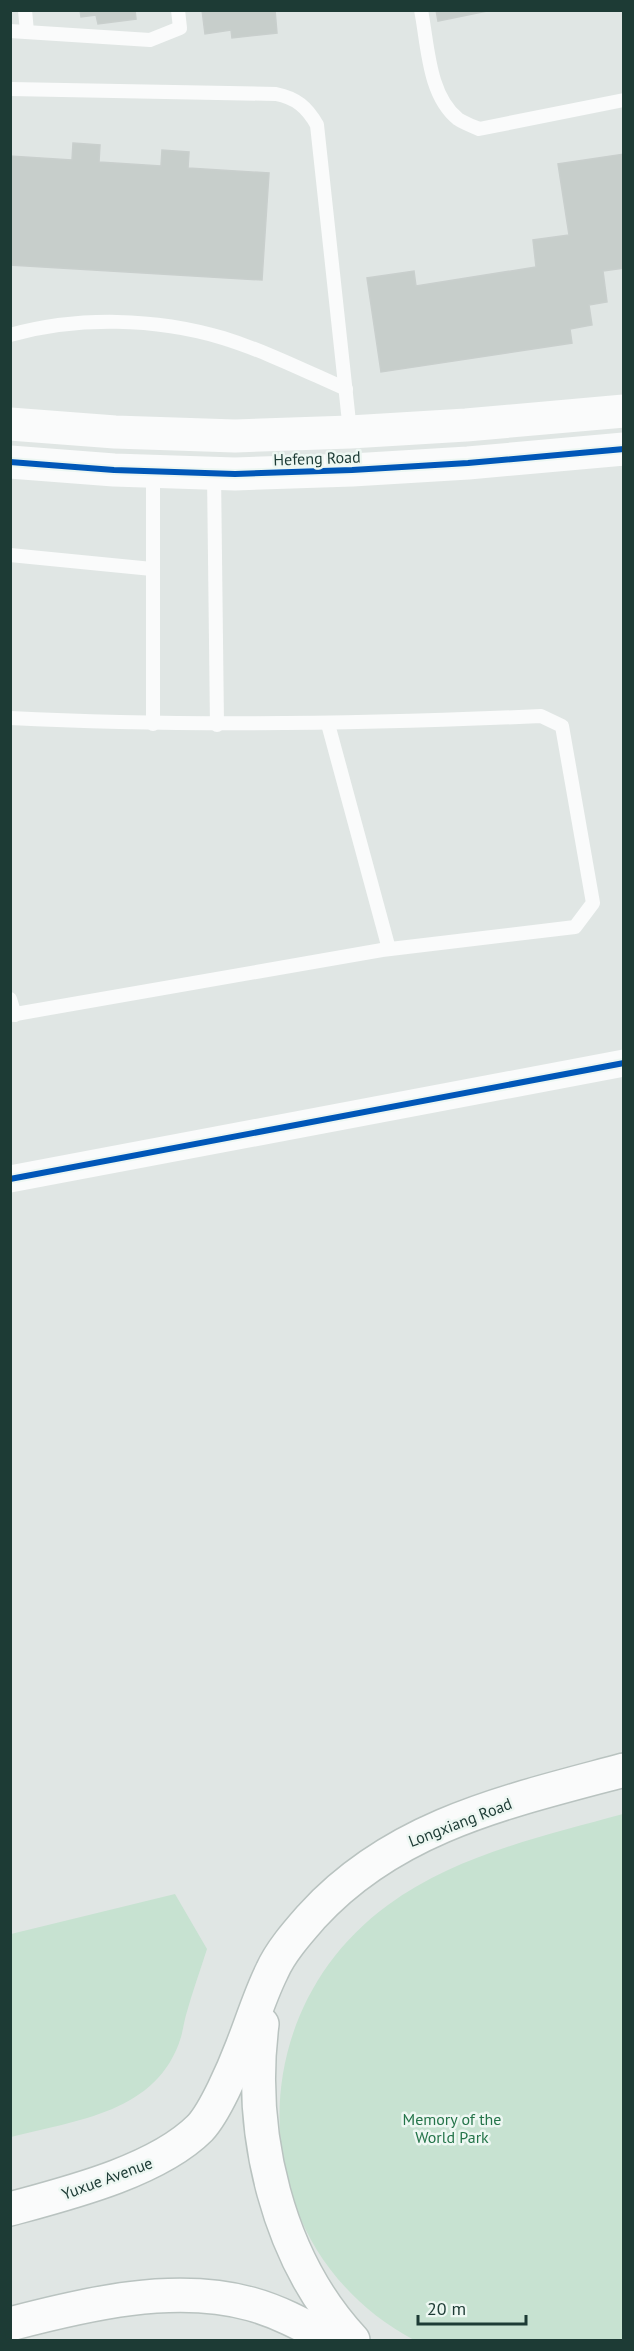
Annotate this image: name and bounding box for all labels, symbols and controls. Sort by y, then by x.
street label: Hefeng Road [273,446,361,470]
street label: Longxiang Road [405,1793,515,1851]
park label: Memory of the World Park [402,2109,502,2147]
street label: Yuxue Avenue [59,2152,155,2204]
scale bar [418,2288,526,2326]
text: 20 m [427,2297,466,2320]

